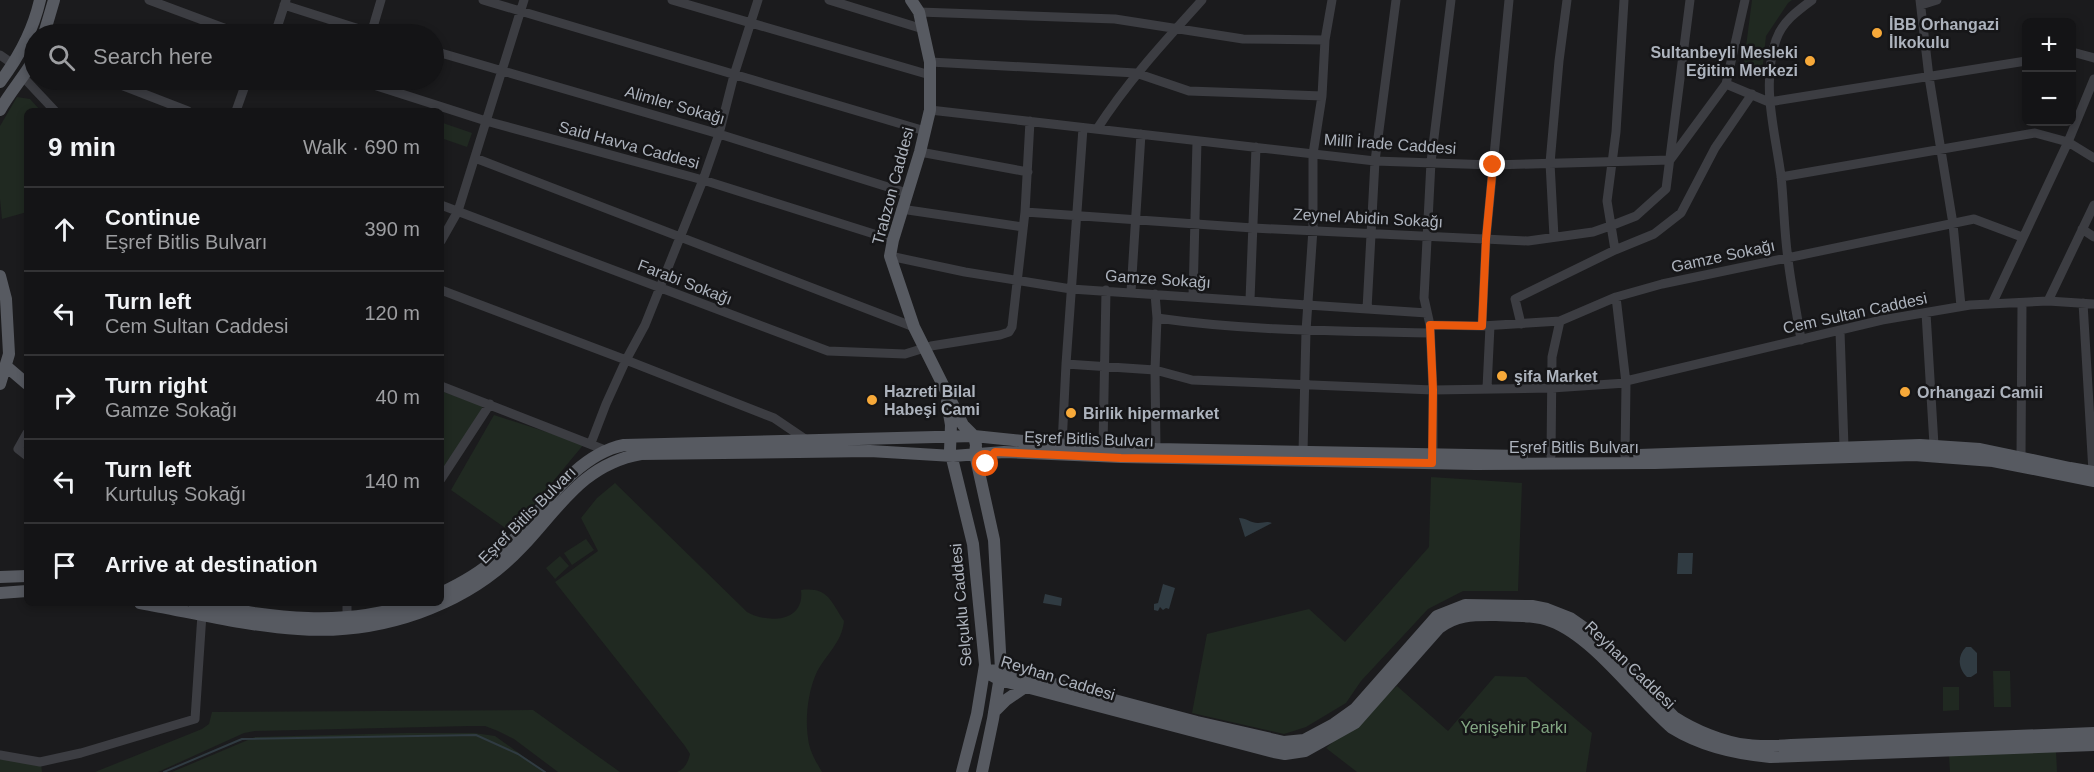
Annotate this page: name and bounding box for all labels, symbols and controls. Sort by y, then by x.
place label: İBB Orhangazi İlkokulu [1889,16,1999,51]
map controls [2022,18,2076,126]
button: + [2022,18,2076,72]
search box [24,24,444,90]
marker: İBB Orhangazi İlkokulu [1870,26,1884,40]
icon: search [45,41,78,74]
text: Search here [93,44,213,69]
place label: Sultanbeyli Mesleki Eğitim Merkezi [1650,44,1798,79]
marker: Sultanbeyli Mesleki Eğitim Merkezi [1803,54,1817,68]
button: − [2022,72,2076,126]
street label: Alimler Sokağı [623,83,727,127]
street label: Said Havva Caddesi [557,118,701,172]
street label: Trabzon Caddesi [869,125,917,247]
street label: Millî İrade Caddesi [1323,130,1457,157]
text: 9 min [48,132,116,162]
text: Walk · 690 m [303,136,420,158]
route end [1479,151,1505,177]
text: Continue [105,205,200,230]
street label: Zeynel Abidin Sokağı [1292,206,1444,230]
icon: ahead [48,213,81,246]
text: 390 m [364,218,420,240]
text: Eşref Bitlis Bulvarı [105,231,267,253]
street label: Gamze Sokağı [1669,237,1777,275]
street label: Farabi Sokağı [635,256,735,308]
street label: Gamze Sokağı [1105,267,1211,291]
text: Turn left [105,289,191,314]
street label: Cem Sultan Caddesi [1781,289,1929,337]
icon: left [48,297,81,330]
text: 120 m [364,302,420,324]
text: Cem Sultan Caddesi [105,315,288,337]
place label: şifa Market [1514,368,1598,385]
marker: şifa Market [1495,369,1509,383]
text: Turn right [105,373,207,398]
icon: right [48,381,81,414]
place label: Hazreti Bilal Habeşi Cami [884,383,980,418]
place label: Orhangazi Camii [1917,384,2043,401]
marker: Orhangazi Camii [1898,385,1912,399]
text: 40 m [376,386,420,408]
marker: Hazreti Bilal Habeşi Cami [865,393,879,407]
text: Gamze Sokağı [105,399,237,421]
place label: Birlik hipermarket [1083,405,1220,422]
marker: Birlik hipermarket [1064,406,1078,420]
street label: Eşref Bitlis Bulvarı [1024,428,1154,450]
street label: Eşref Bitlis Bulvarı [1509,439,1639,456]
route start [972,450,998,476]
text: Turn left [105,457,191,482]
street label: Eşref Bitlis Bulvarı [475,463,579,567]
icon: left [48,465,81,498]
text: 140 m [364,470,420,492]
text: Kurtuluş Sokağı [105,483,246,505]
street label: Selçuklu Caddesi [947,543,975,667]
icon: arrive [48,549,81,582]
text: Arrive at destination [105,552,318,577]
street label: Reyhan Caddesi [1582,618,1678,712]
street label: Reyhan Caddesi [999,653,1117,703]
park label: Yenişehir Parkı [1460,719,1568,736]

